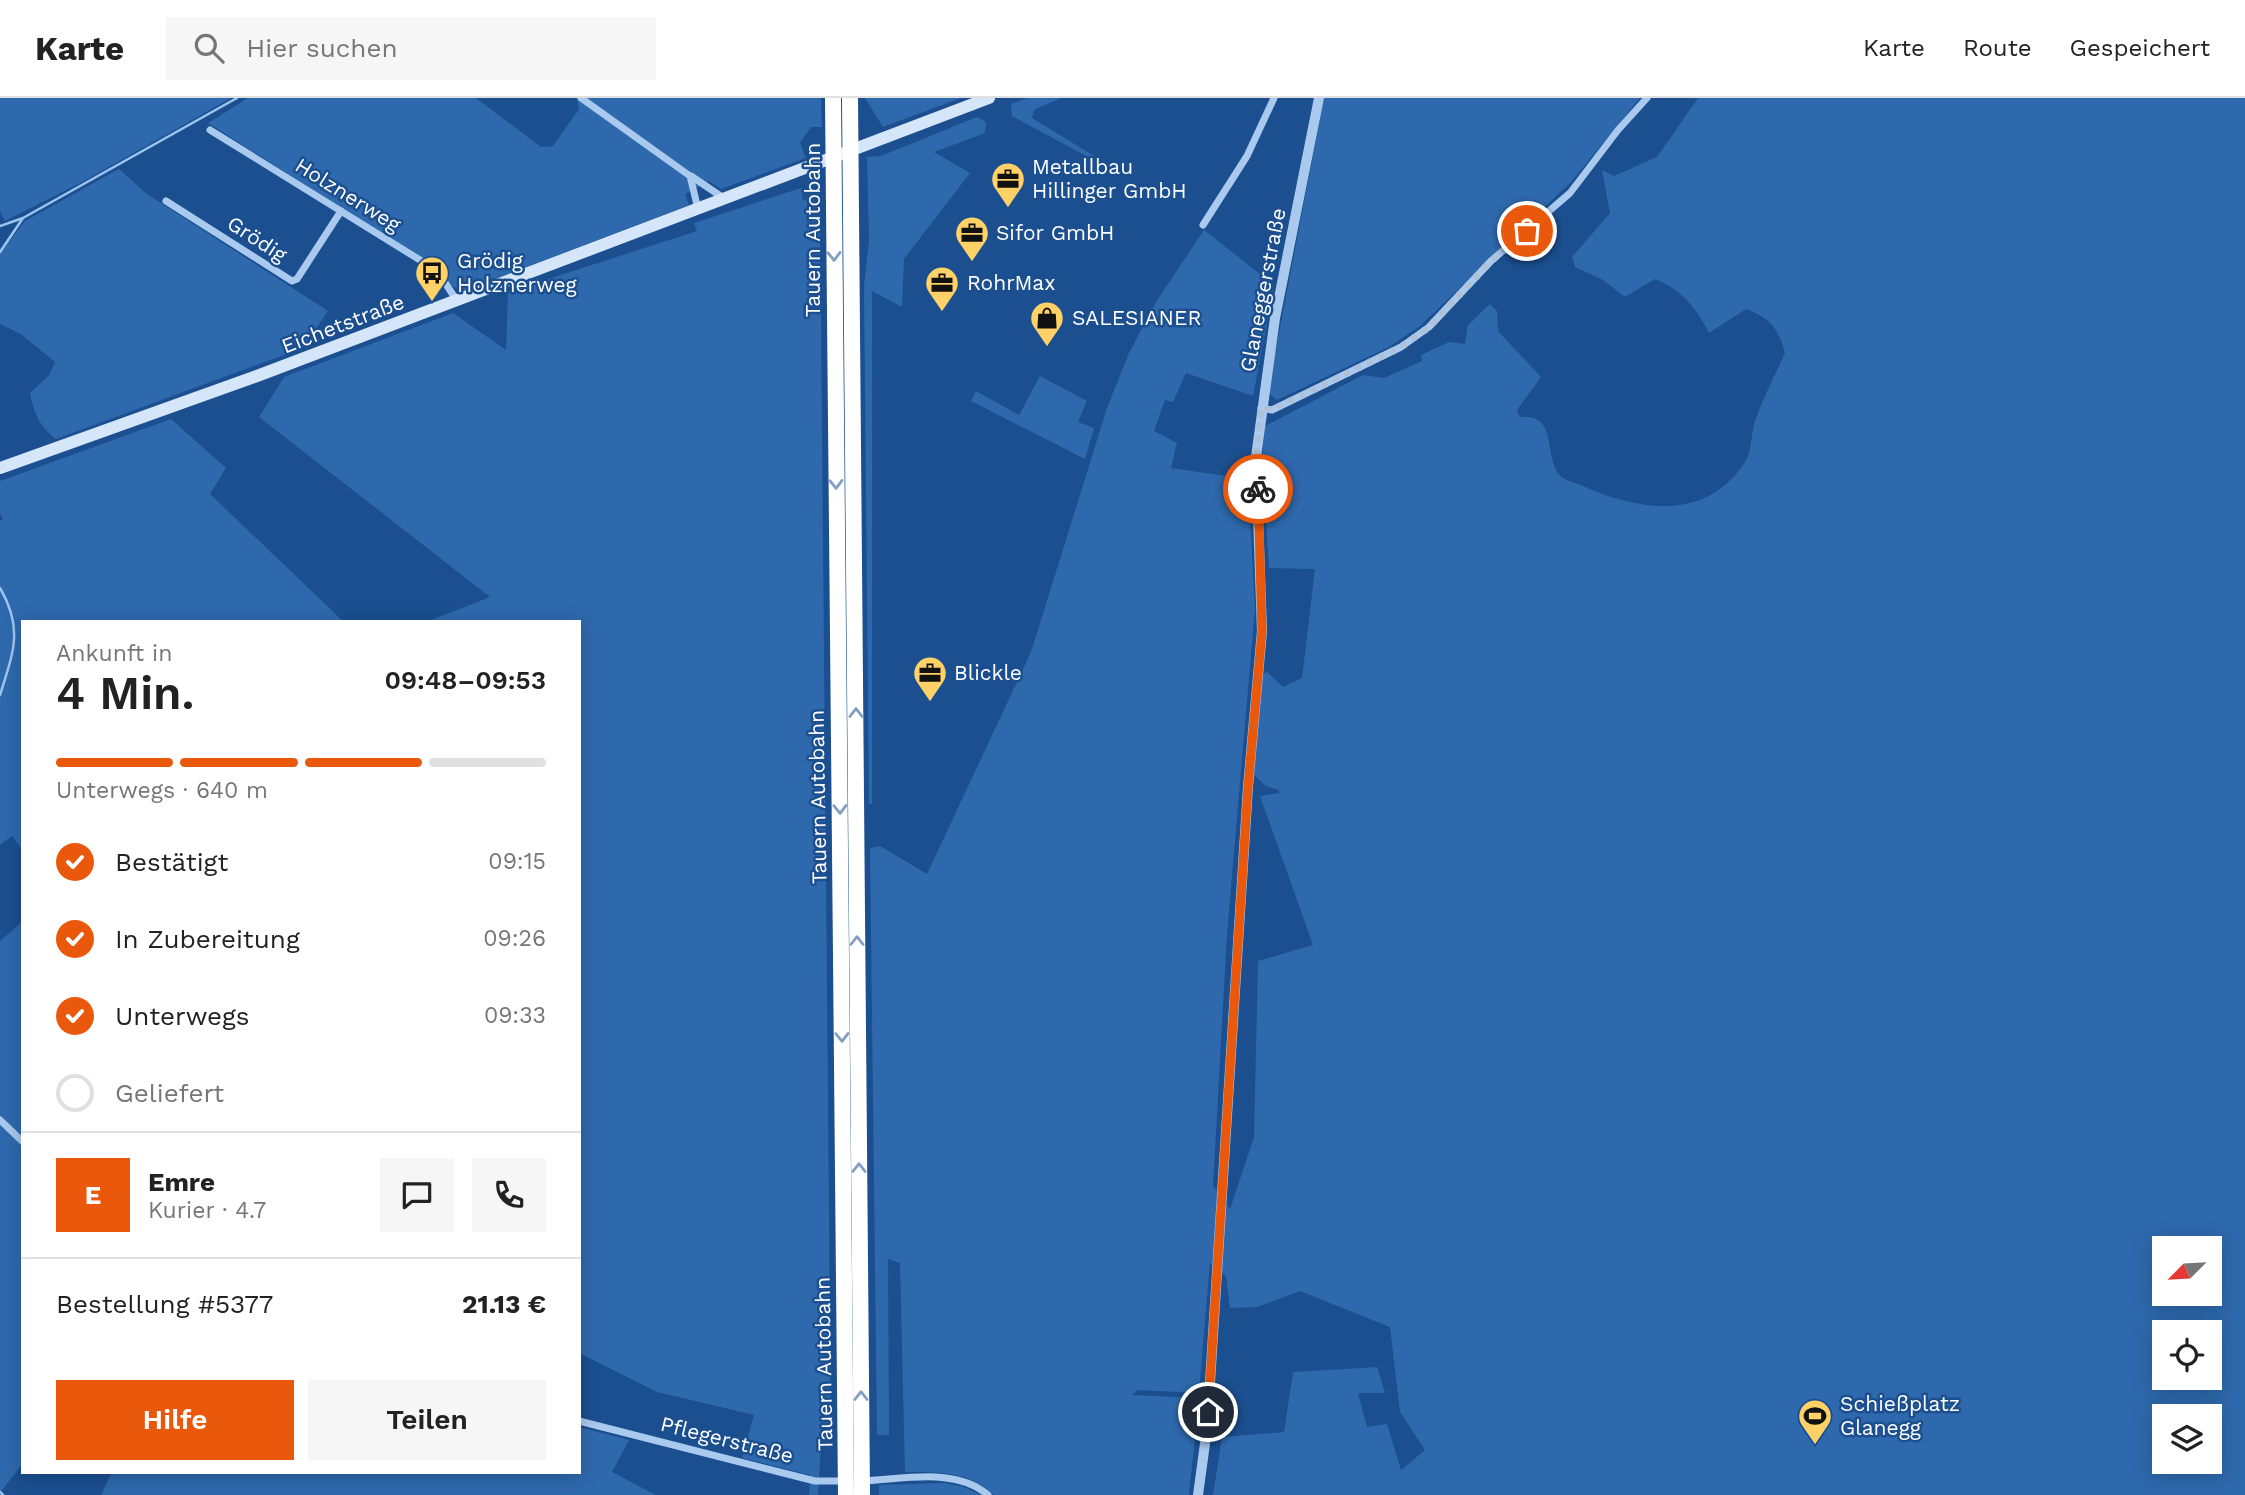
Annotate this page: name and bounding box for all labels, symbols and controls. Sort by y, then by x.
search box [166,17,656,80]
text: Karte [35,29,124,68]
icon: search [190,29,228,67]
text: Hier suchen [246,33,398,63]
text: Karte [1863,34,1925,62]
text: Route [1963,34,2032,62]
text: Gespeichert [2070,34,2210,62]
street label: Tauern Autobahn [800,143,825,317]
street label: Holznerweg [291,152,406,237]
place label: Metallbau Hillinger GmbH [1032,154,1187,203]
office icon: Metallbau Hillinger GmbH [989,160,1027,209]
pin [1497,201,1557,261]
street label: Glaneggerstraße [1234,206,1291,374]
street label: Grödig [223,210,292,267]
icon: bag [1508,212,1546,250]
office icon: Sifor GmbH [953,214,991,263]
place label: Sifor GmbH [996,220,1114,245]
place label: Grödig Holznerweg [457,248,578,297]
one-way arrow [826,252,842,262]
bus stop icon: Grödig Holznerweg [413,254,451,303]
office icon: RohrMax [923,264,961,313]
place label: RohrMax [967,270,1055,295]
street label: Eichetstraße [278,289,408,358]
shop icon: SALESIANER [1028,299,1066,348]
place label: SALESIANER [1072,305,1201,330]
courier [1223,454,1293,524]
icon: bike [1239,470,1277,508]
one-way arrow [829,479,844,490]
text: Ankunft in [56,640,172,667]
office icon: Blickle [911,654,949,703]
place label: Blickle [954,660,1022,685]
text: 09:48–09:53 [384,665,546,695]
text: 4 Min. [56,666,195,720]
one-way arrow [848,707,863,718]
street label: Tauern Autobahn [803,710,832,884]
text: Unterwegs · 640 m [56,777,268,804]
one-way arrow [832,804,847,815]
icon: check [56,843,94,881]
text: Bestätigt [115,847,228,877]
text: 09:15 [488,848,546,875]
icon: check [56,920,94,958]
text: In Zubereitung [115,924,300,954]
text: 09:26 [483,925,546,952]
one-way arrow [850,935,865,946]
icon: check [56,997,94,1035]
text: Unterwegs [115,1001,250,1031]
text: 09:33 [484,1002,546,1029]
one-way arrow [834,1032,850,1043]
text: Geliefert [115,1078,224,1108]
button: chat [380,1158,454,1232]
button: phone [472,1158,546,1232]
one-way arrow [852,1162,867,1173]
text: Emre [148,1167,215,1197]
text: E [85,1180,101,1210]
text: Kurier · 4.7 [148,1197,266,1224]
north arrow [2152,1236,2222,1306]
map controls [2152,1236,2222,1474]
street label: Tauern Autobahn [809,1277,838,1451]
text: Bestellung #5377 [56,1289,273,1319]
text: 21.13 € [462,1289,546,1319]
button: locate [2152,1320,2222,1390]
button: Hilfe [56,1380,294,1460]
button: Teilen [308,1380,546,1460]
pin [1178,1382,1238,1442]
one-way arrow [854,1390,869,1401]
place label: Schießplatz Glanegg [1840,1391,1960,1440]
icon: home [1189,1393,1227,1431]
sports icon: Schießplatz Glanegg [1796,1397,1834,1446]
button: layers [2152,1404,2222,1474]
street label: Pflegerstraße [658,1411,796,1468]

